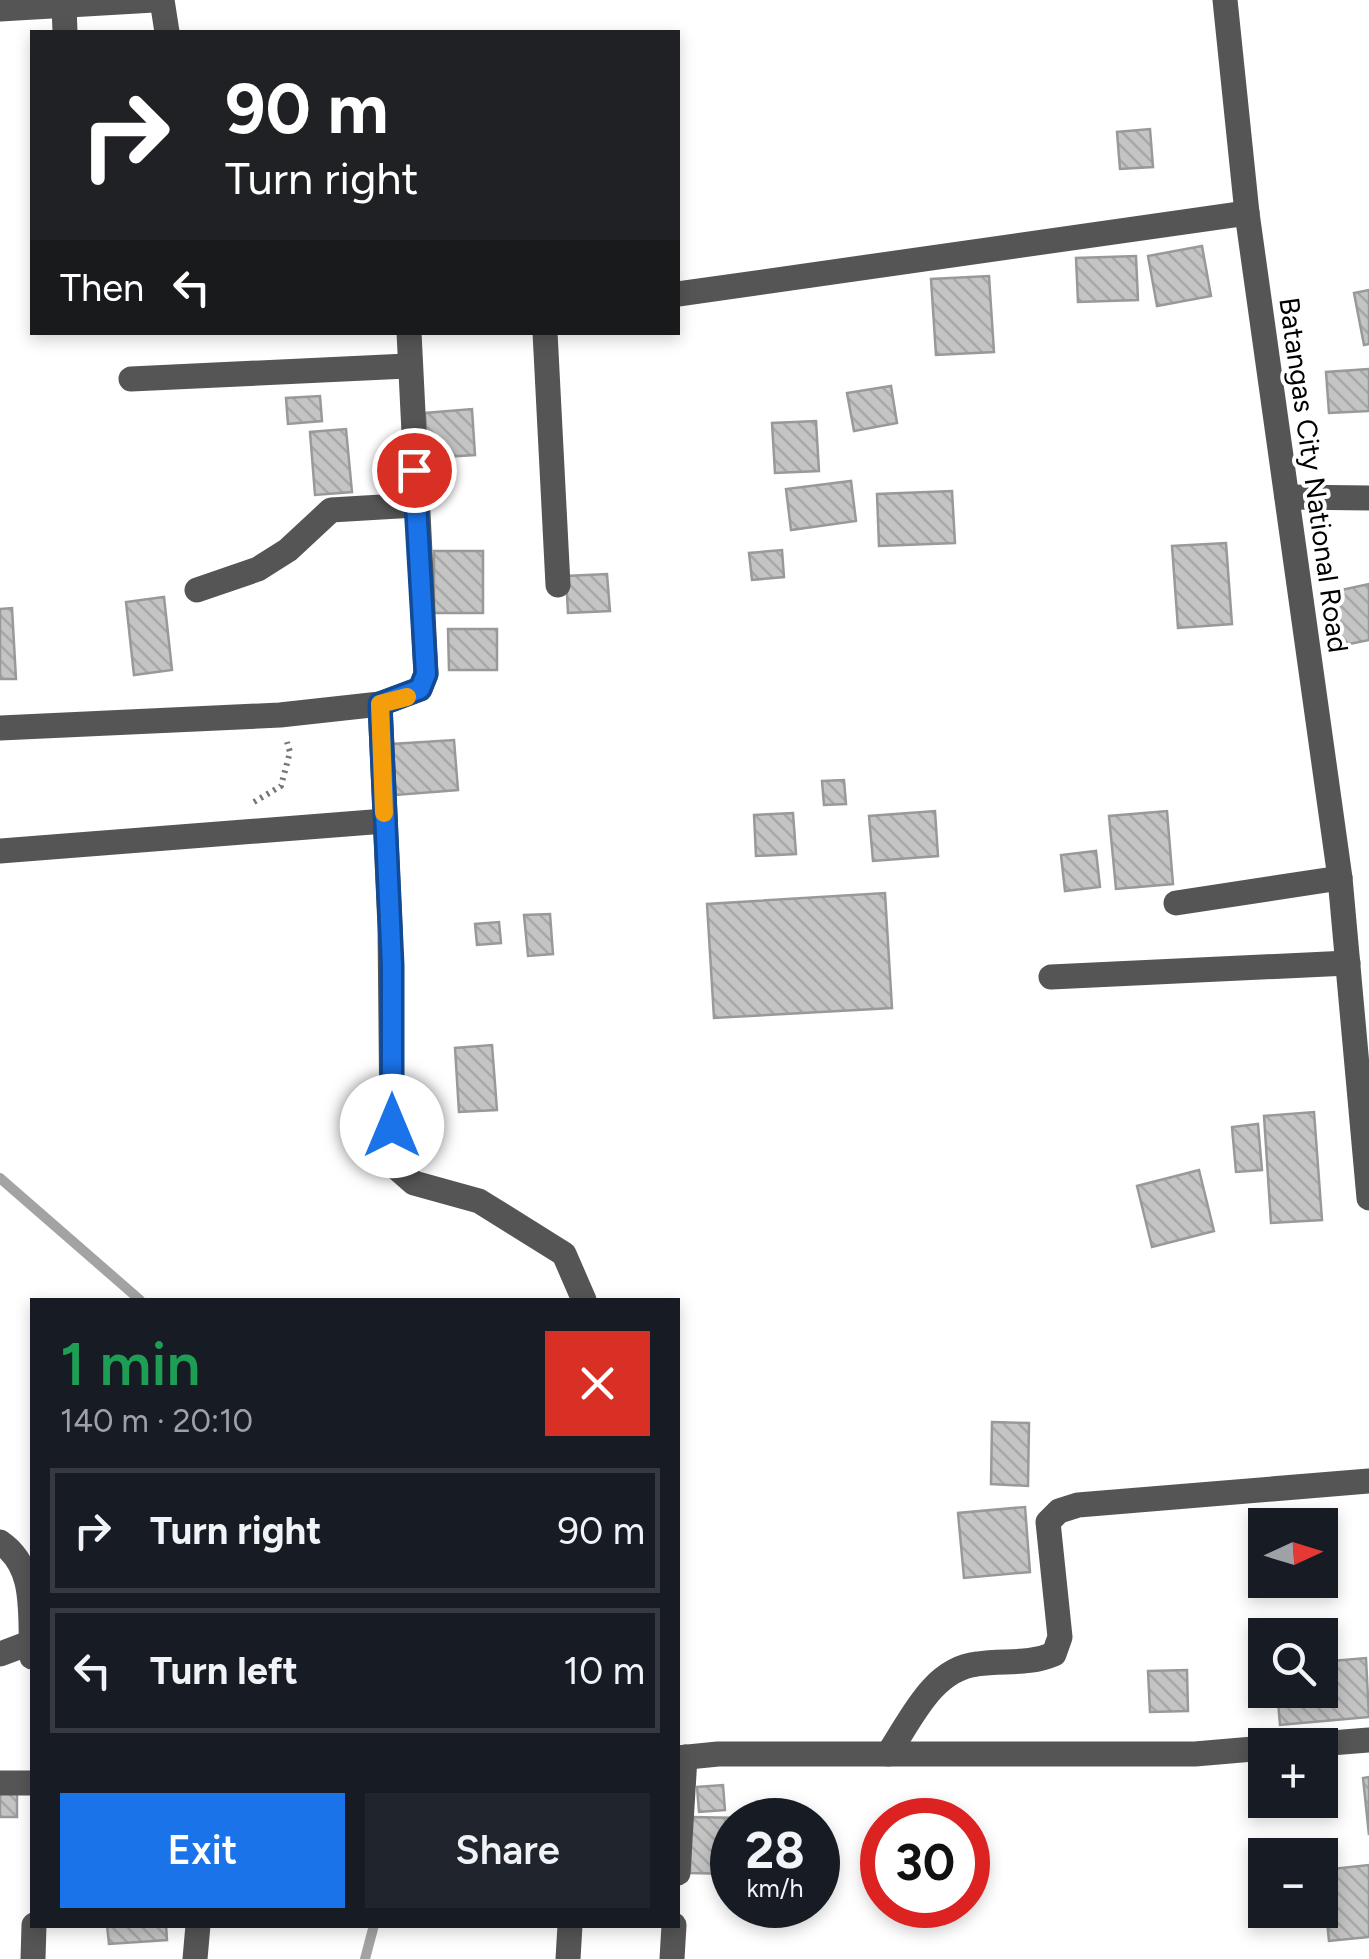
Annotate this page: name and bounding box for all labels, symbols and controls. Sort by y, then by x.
text: 90 m [225,66,389,151]
icon: right [60,70,190,200]
text: Turn right [225,151,418,205]
icon: left [164,260,219,315]
text: Then [60,265,144,311]
street label: Batangas City National Road [1272,295,1356,655]
pin [372,428,457,513]
icon: arrive [387,443,442,498]
position arrow [340,1074,444,1178]
text: 1 min [60,1328,200,1400]
button: close [545,1331,650,1436]
text: 140 m · 20:10 [60,1402,253,1440]
icon: right [65,1503,120,1558]
text: Turn right [150,1508,322,1554]
text: 90 m [557,1508,645,1554]
north arrow [1248,1508,1338,1598]
map controls [1248,1508,1338,1928]
button: search [1248,1618,1338,1708]
icon: left [65,1643,120,1698]
text: Turn left [150,1648,298,1694]
text: 10 m [563,1648,645,1694]
button: + [1248,1728,1338,1818]
button: Exit [60,1793,345,1908]
button: Share [365,1793,650,1908]
speed limit sign: 30 [860,1798,990,1928]
text: 28 [745,1820,805,1881]
button: − [1248,1838,1338,1928]
text: km/h [746,1873,804,1903]

